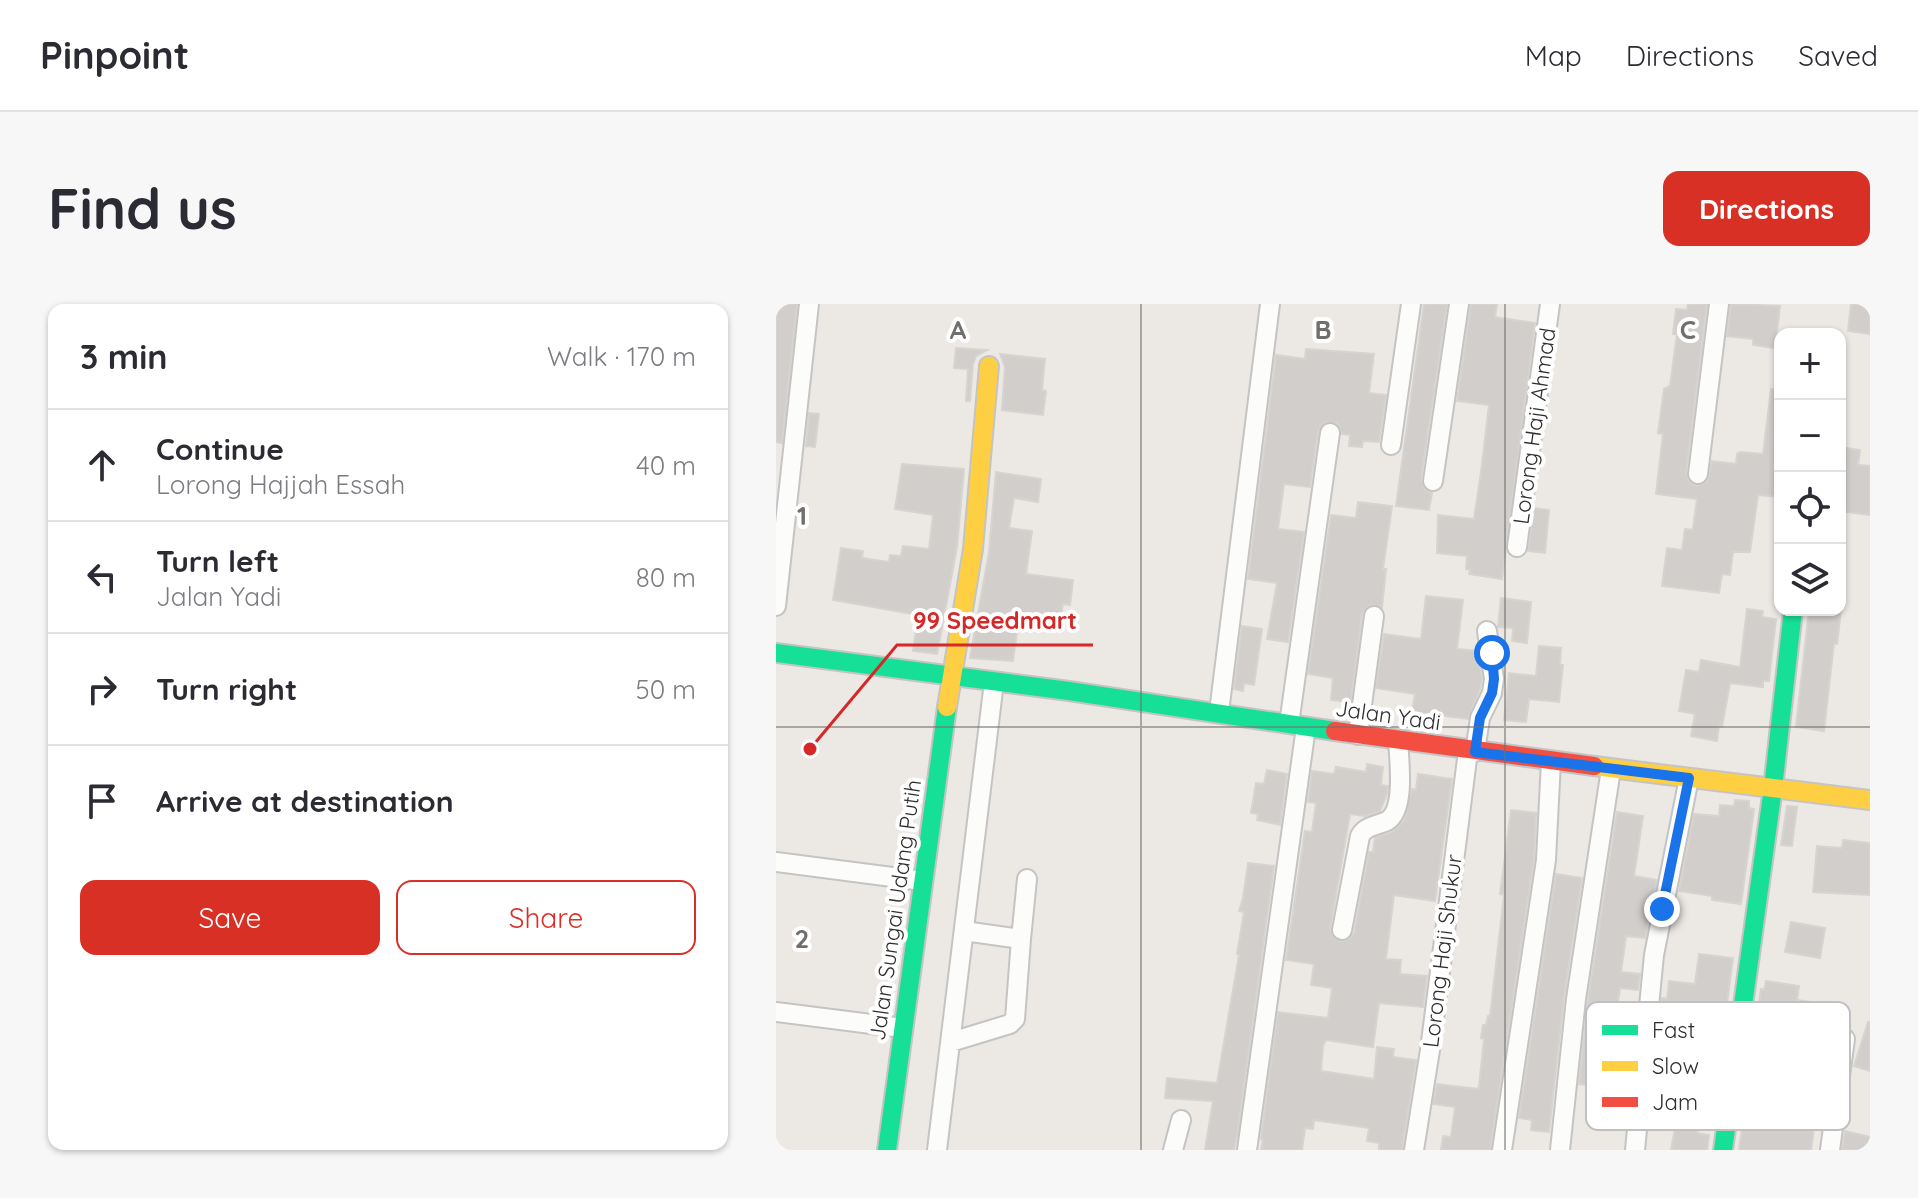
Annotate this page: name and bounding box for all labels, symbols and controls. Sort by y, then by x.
text: Pinpoint [40,31,189,79]
text: Map [1525,38,1582,73]
text: Directions [1626,38,1754,73]
text: Saved [1798,38,1878,73]
button: Directions [1663,171,1870,246]
text: Find us [48,173,237,243]
text: A [950,313,967,346]
text: B [1314,313,1332,346]
text: C [1680,313,1696,346]
street label: Lorong Haji Ahmad [1506,326,1562,526]
map controls [1774,328,1846,616]
button: + [1774,328,1846,400]
text: 3 min [80,335,167,378]
text: Walk · 170 m [547,340,696,373]
button: − [1774,400,1846,472]
text: Continue [156,430,284,468]
icon: ahead [80,443,124,487]
text: 40 m [636,449,696,482]
text: Lorong Hajjah Essah [156,468,405,501]
button: locate [1774,472,1846,544]
text: 1 [797,499,807,532]
text: Turn left [156,542,279,580]
button: layers [1774,544,1846,616]
icon: left [80,555,124,599]
text: 80 m [636,561,696,594]
text: Jalan Yadi [156,580,281,613]
callout: 99 Speedmart [897,597,1093,645]
text: 99 Speedmart [913,605,1077,635]
route start [1474,635,1510,671]
icon: right [80,667,124,711]
text: Turn right [156,670,297,708]
text: 50 m [636,673,696,706]
street label: Jalan Yadi [1334,694,1442,736]
street label: Jalan Sungai Udang Putih [863,778,927,1042]
icon: arrive [80,779,124,823]
text: Arrive at destination [156,782,454,820]
street label: Lorong Haji Shukur [1416,852,1468,1049]
button: Save [80,880,380,955]
button: Share [396,880,696,955]
route end [1644,891,1680,927]
text: 2 [795,922,809,955]
legend [1586,1002,1850,1130]
text: Fast [1652,1016,1695,1044]
text: Slow [1652,1052,1699,1080]
text: Jam [1652,1088,1698,1116]

